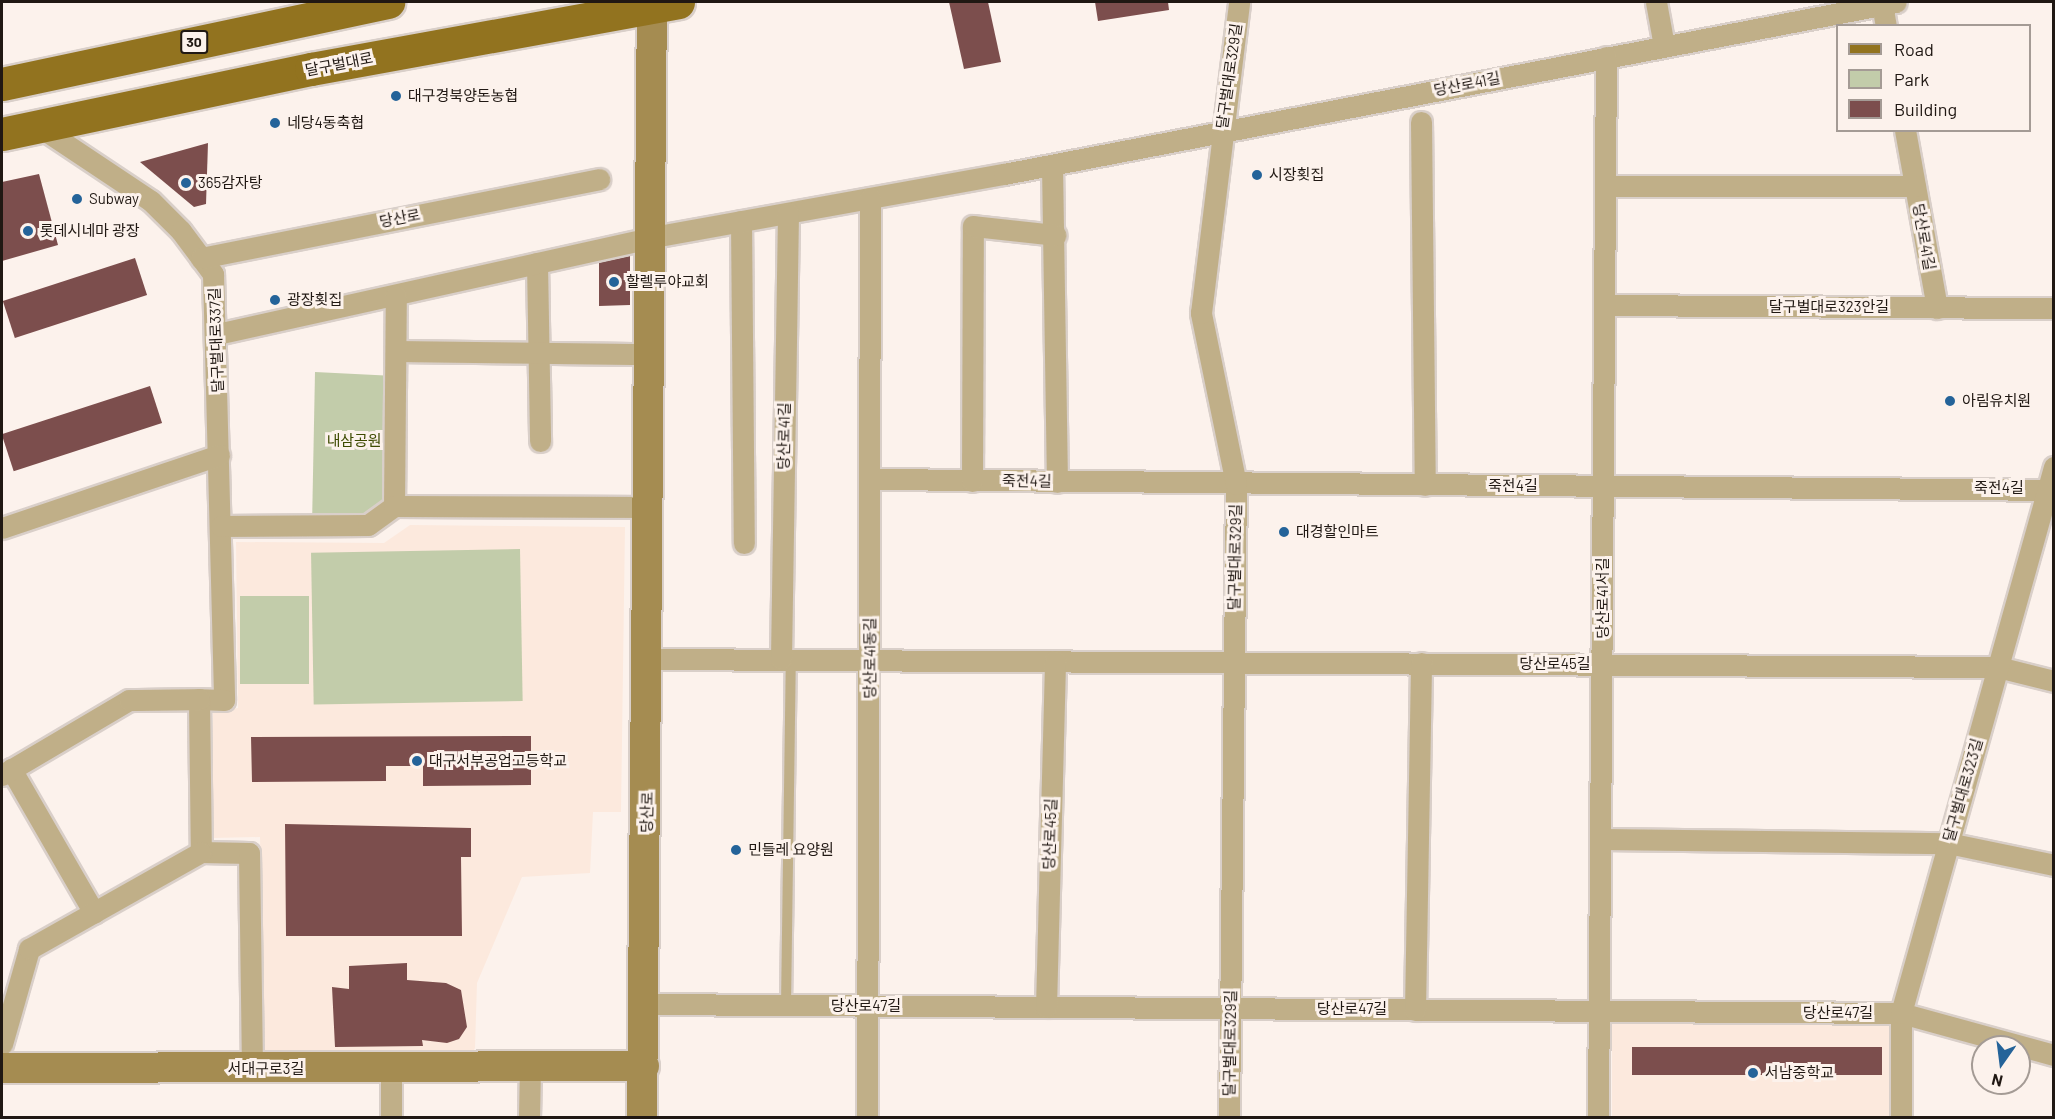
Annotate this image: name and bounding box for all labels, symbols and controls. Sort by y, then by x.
street label: 달구벌대로329길 [1213,22,1245,130]
legend [1836,24,2031,132]
road number: 30 [179,31,209,53]
text: Road [1894,38,1934,60]
street label: 달구벌대로 [303,49,375,79]
text: Park [1894,68,1929,90]
street label: 당산로41길 [1432,69,1502,99]
place label: 대구경북양돈농협 [408,87,518,105]
marker: 대구경북양돈농협 [389,89,403,103]
text: Building [1894,98,1957,120]
place label: 네당4동축협 [287,114,364,132]
marker: 네당4동축협 [268,116,282,130]
place label: 시장횟집 [1269,166,1324,184]
marker: 시장횟집 [1250,168,1264,182]
place label: 365감자탕 [198,174,263,192]
marker: 365감자탕 [179,176,193,190]
place label: Subway [89,190,139,208]
marker: Subway [70,192,84,206]
street label: 당산로41길 [1909,202,1939,272]
street label: 당산로 [378,205,422,231]
place label: 롯데시네마 광장 [40,222,140,240]
marker: 롯데시네마 광장 [21,224,35,238]
place label: 할렐루야교회 [626,273,709,291]
marker: 할렐루야교회 [607,275,621,289]
street label: 달구벌대로337길 [205,287,227,393]
place label: 광장횟집 [287,291,342,309]
marker: 광장횟집 [268,293,282,307]
street label: 달구벌대로323안길 [1769,298,1889,316]
place label: 아림유치원 [1962,392,2031,410]
marker: 아림유치원 [1943,394,1957,408]
street label: 당산로41길 [774,402,794,470]
park label: 내삼공원 [326,432,382,450]
street label: 죽전4길 [1002,472,1052,490]
street label: 죽전4길 [1488,477,1538,495]
street label: 죽전4길 [1974,479,2024,497]
street label: 달구벌대로329길 [1225,504,1245,610]
place label: 대경할인마트 [1296,523,1379,541]
marker: 대경할인마트 [1277,525,1291,539]
street label: 당산로41서길 [1594,557,1612,639]
street label: 당산로41동길 [861,617,879,699]
street label: 당산로45길 [1519,655,1591,673]
street label: 달구벌대로323길 [1940,736,1986,844]
place label: 대구서부공업고등학교 [429,752,567,770]
marker: 대구서부공업고등학교 [410,754,424,768]
street label: 당산로 [638,791,656,833]
street label: 당산로45길 [1040,798,1060,870]
place label: 민들레 요양원 [748,841,834,859]
marker: 민들레 요양원 [729,843,743,857]
street label: 달구벌대로329길 [1220,990,1240,1096]
street label: 당산로47길 [831,997,901,1015]
street label: 당산로47길 [1317,1000,1387,1018]
street label: 당산로47길 [1803,1004,1873,1022]
north arrow [1971,1035,2031,1095]
street label: 서대구로3길 [228,1060,304,1078]
place label: 서남중학교 [1765,1064,1834,1082]
marker: 서남중학교 [1746,1066,1760,1080]
text: N [1990,1071,2004,1092]

